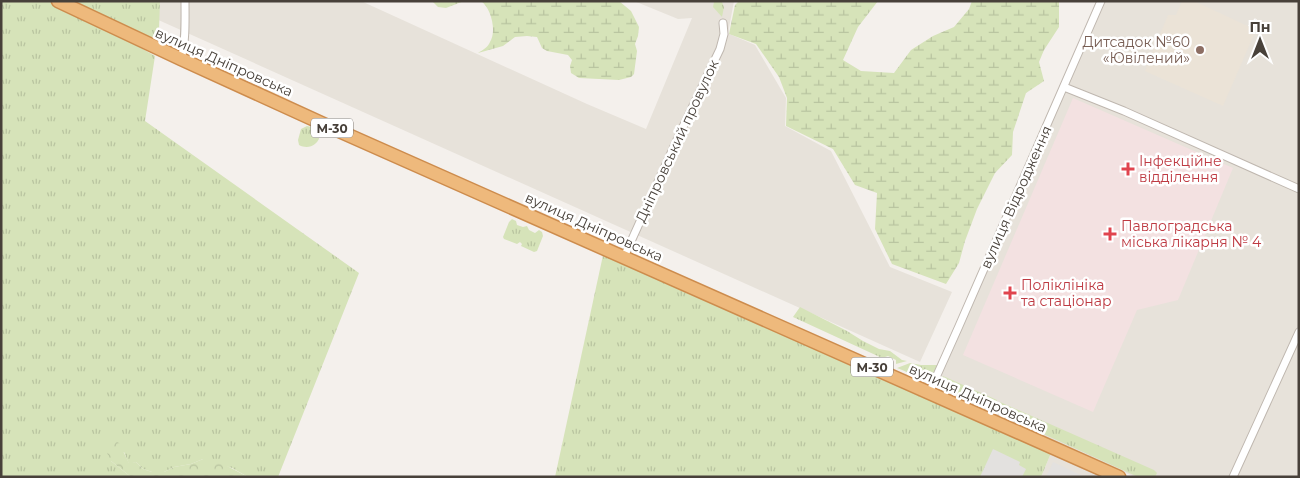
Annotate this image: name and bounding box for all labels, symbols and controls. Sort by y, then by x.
north arrow [1235,15,1285,65]
text: Пн [1249,18,1271,36]
street label: вулиця Дніпровська [152,23,296,101]
place label: Дитсадок №60 «Ювілений» [1082,33,1190,67]
marker: Дитсадок №60 «Ювілений» [1194,44,1206,56]
street label: Дніпровський провулок [631,57,723,225]
road number: М-30 [311,119,353,138]
street label: вулиця Відродження [976,123,1056,271]
place label: Інфекційне відділення [1139,152,1222,186]
marker: Інфекційне відділення [1121,162,1135,176]
street label: вулиця Дніпровська [522,188,666,266]
place label: Павлоградська міська лікарня № 4 [1121,217,1262,251]
marker: Павлоградська міська лікарня № 4 [1103,227,1117,241]
place label: Поліклініка та стаціонар [1021,276,1112,310]
marker: Поліклініка та стаціонар [1003,286,1017,300]
road number: М-30 [851,358,893,377]
street label: вулиця Дніпровська [906,359,1050,437]

